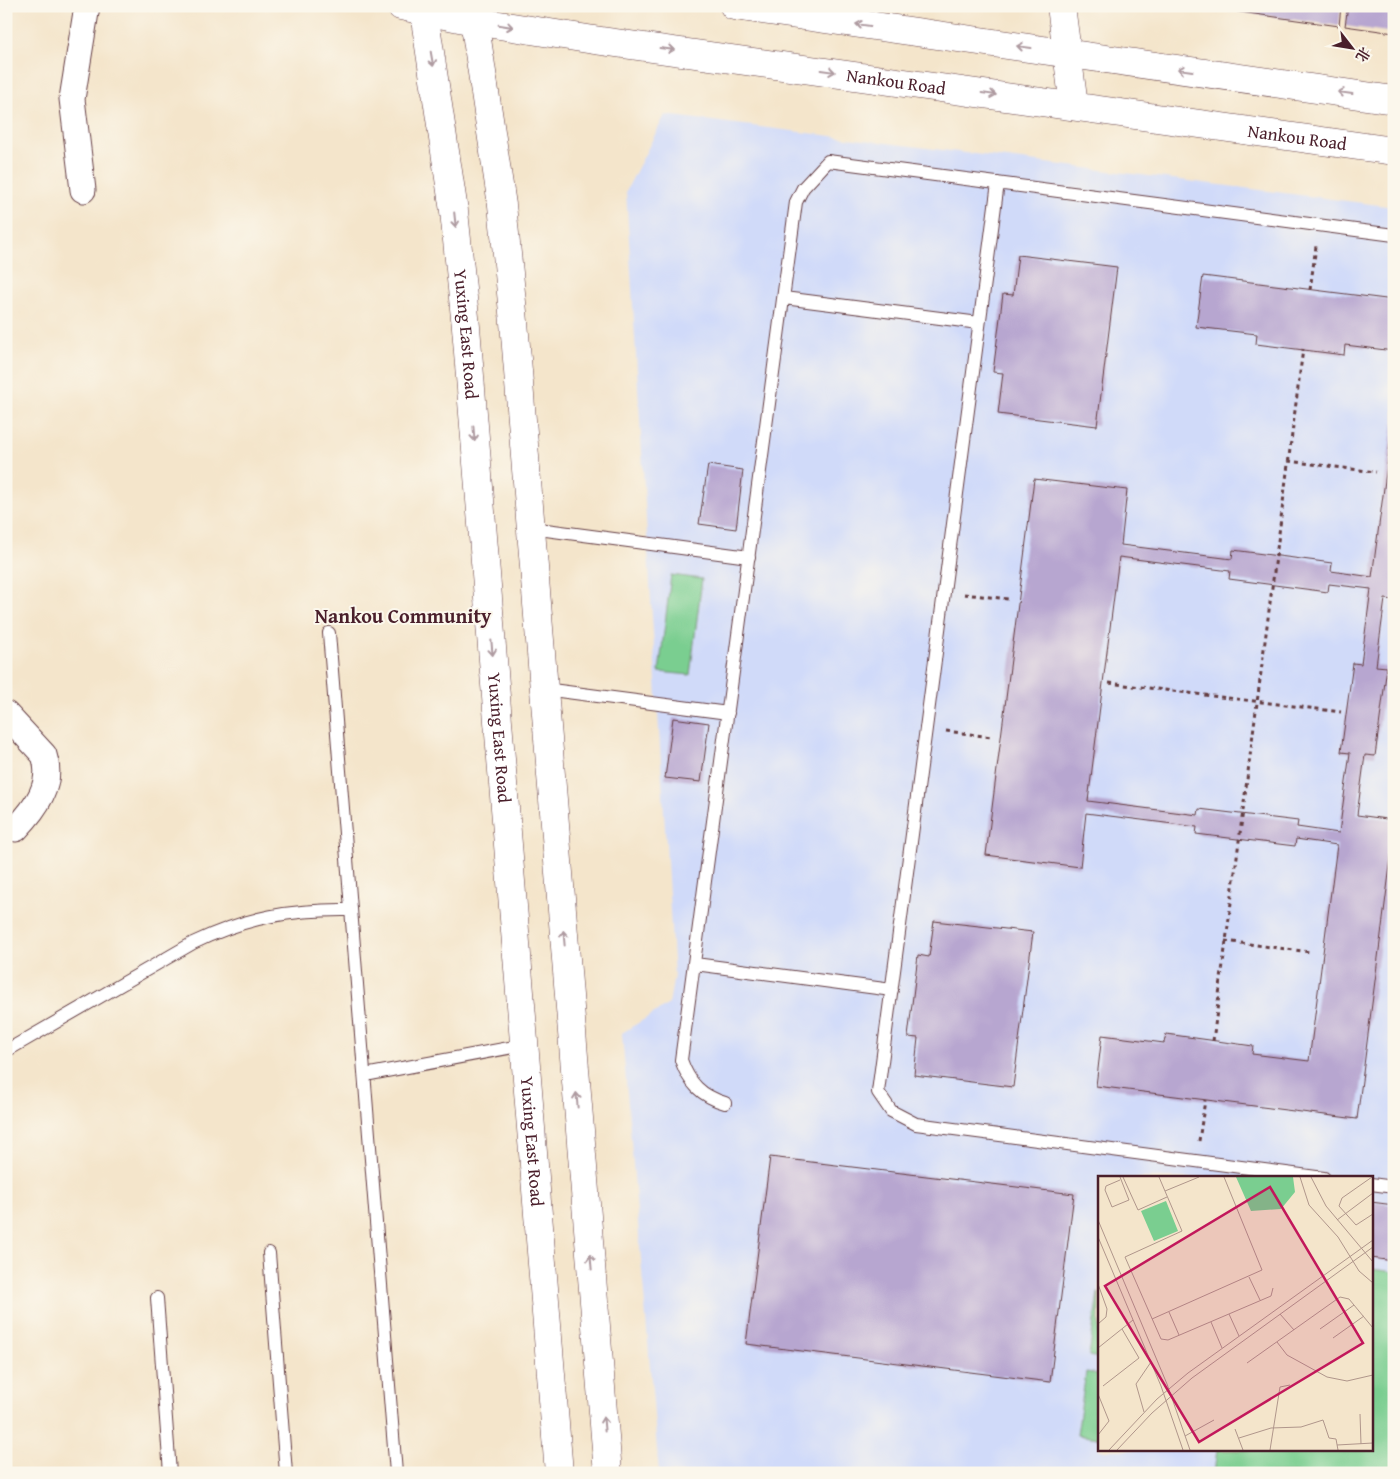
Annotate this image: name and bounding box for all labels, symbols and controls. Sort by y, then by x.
one-way arrow [855,19,871,29]
one-way arrow [497,22,513,32]
north arrow [1328,22,1378,72]
one-way arrow [1016,42,1032,52]
one-way arrow [658,44,674,54]
text: 北 [1351,44,1375,66]
one-way arrow [427,51,437,67]
street label: Nankou Road [845,61,948,102]
one-way arrow [1177,65,1193,75]
one-way arrow [819,66,835,76]
one-way arrow [1338,88,1354,98]
one-way arrow [980,89,996,99]
street label: Nankou Road [1246,117,1349,157]
one-way arrow [450,211,460,227]
street label: Yuxing East Road [447,268,486,401]
one-way arrow [470,426,479,442]
district label: Nankou Community [315,601,492,630]
one-way arrow [487,640,497,656]
street label: Yuxing East Road [481,671,519,804]
one-way arrow [559,931,569,947]
street label: Yuxing East Road [514,1075,551,1208]
one-way arrow [573,1093,582,1109]
inset map [1098,1176,1372,1452]
one-way arrow [586,1254,595,1270]
one-way arrow [599,1416,608,1432]

